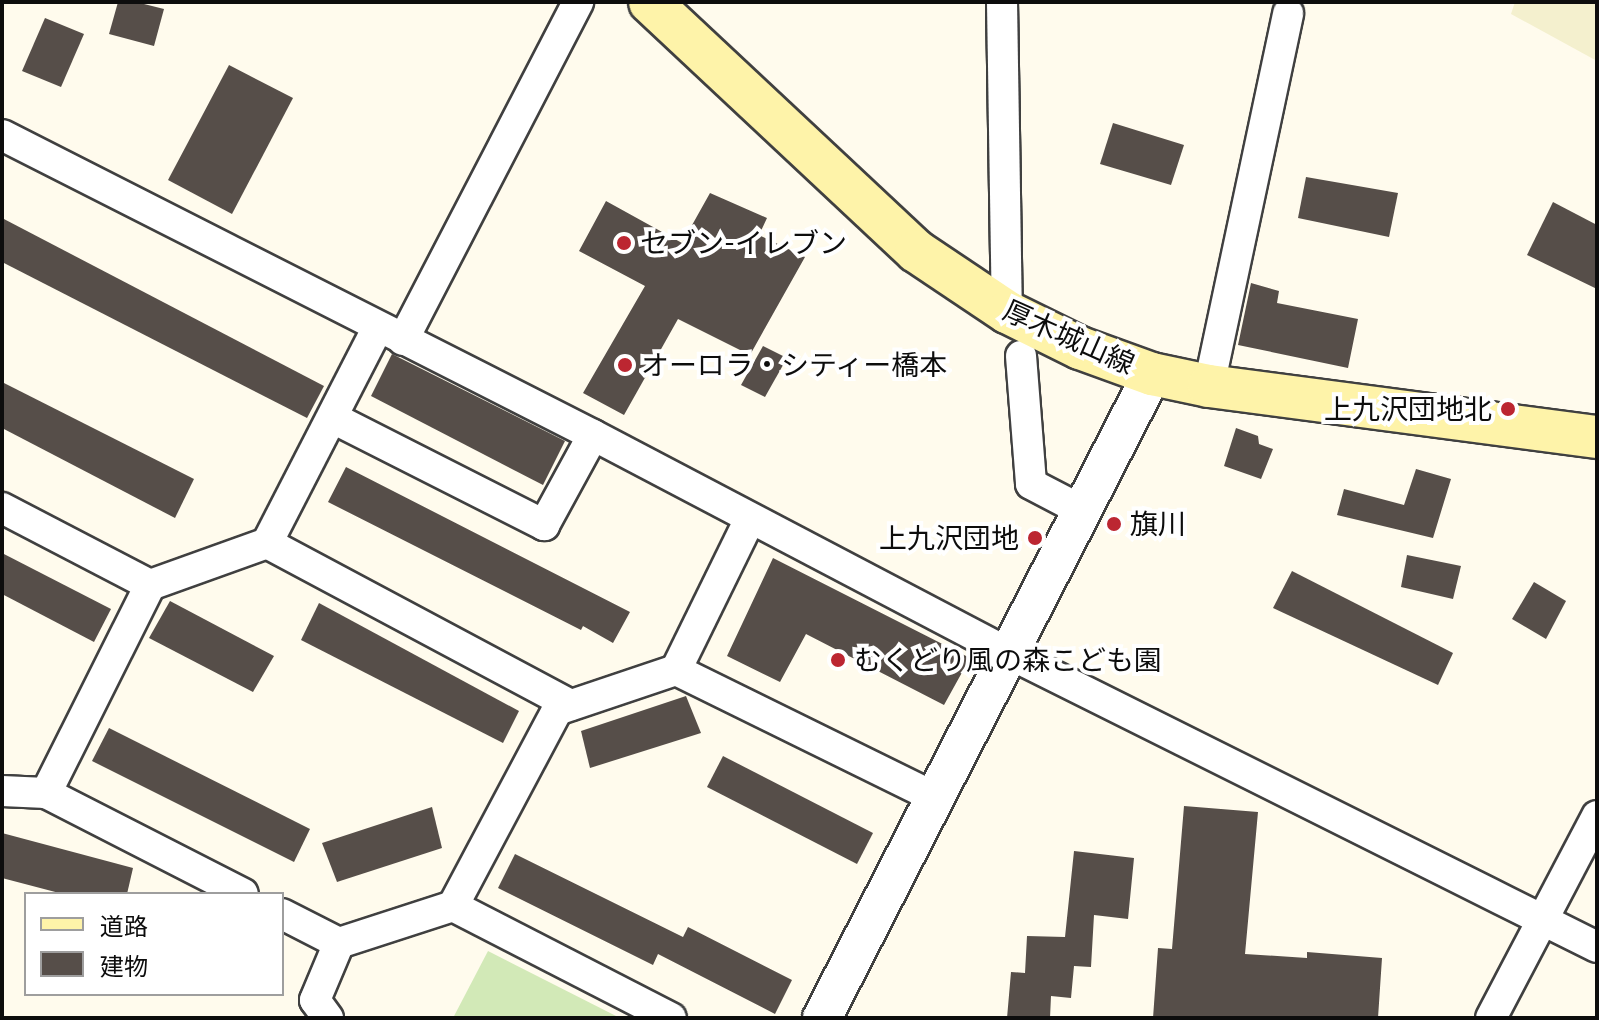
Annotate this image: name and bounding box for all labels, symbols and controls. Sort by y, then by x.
place label: セブン-イレブン [640,226,847,260]
marker: セブン-イレブン [615,234,633,252]
street label: 厚木城山線 [998,293,1140,381]
place label: オーロラ・シティー橋本 [641,348,949,382]
marker: オーロラ・シティー橋本 [616,356,634,374]
place label: 上九沢団地北 [1324,392,1492,426]
marker: 上九沢団地北 [1499,400,1517,418]
place label: 旗川 [1130,507,1186,541]
marker: 旗川 [1105,515,1123,533]
place label: 上九沢団地 [879,521,1019,555]
marker: 上九沢団地 [1026,529,1044,547]
place label: むくどり風の森こども園 [854,643,1162,677]
marker: むくどり風の森こども園 [829,651,847,669]
legend [24,892,284,996]
text: 道路 [100,910,148,942]
text: 建物 [100,950,148,982]

